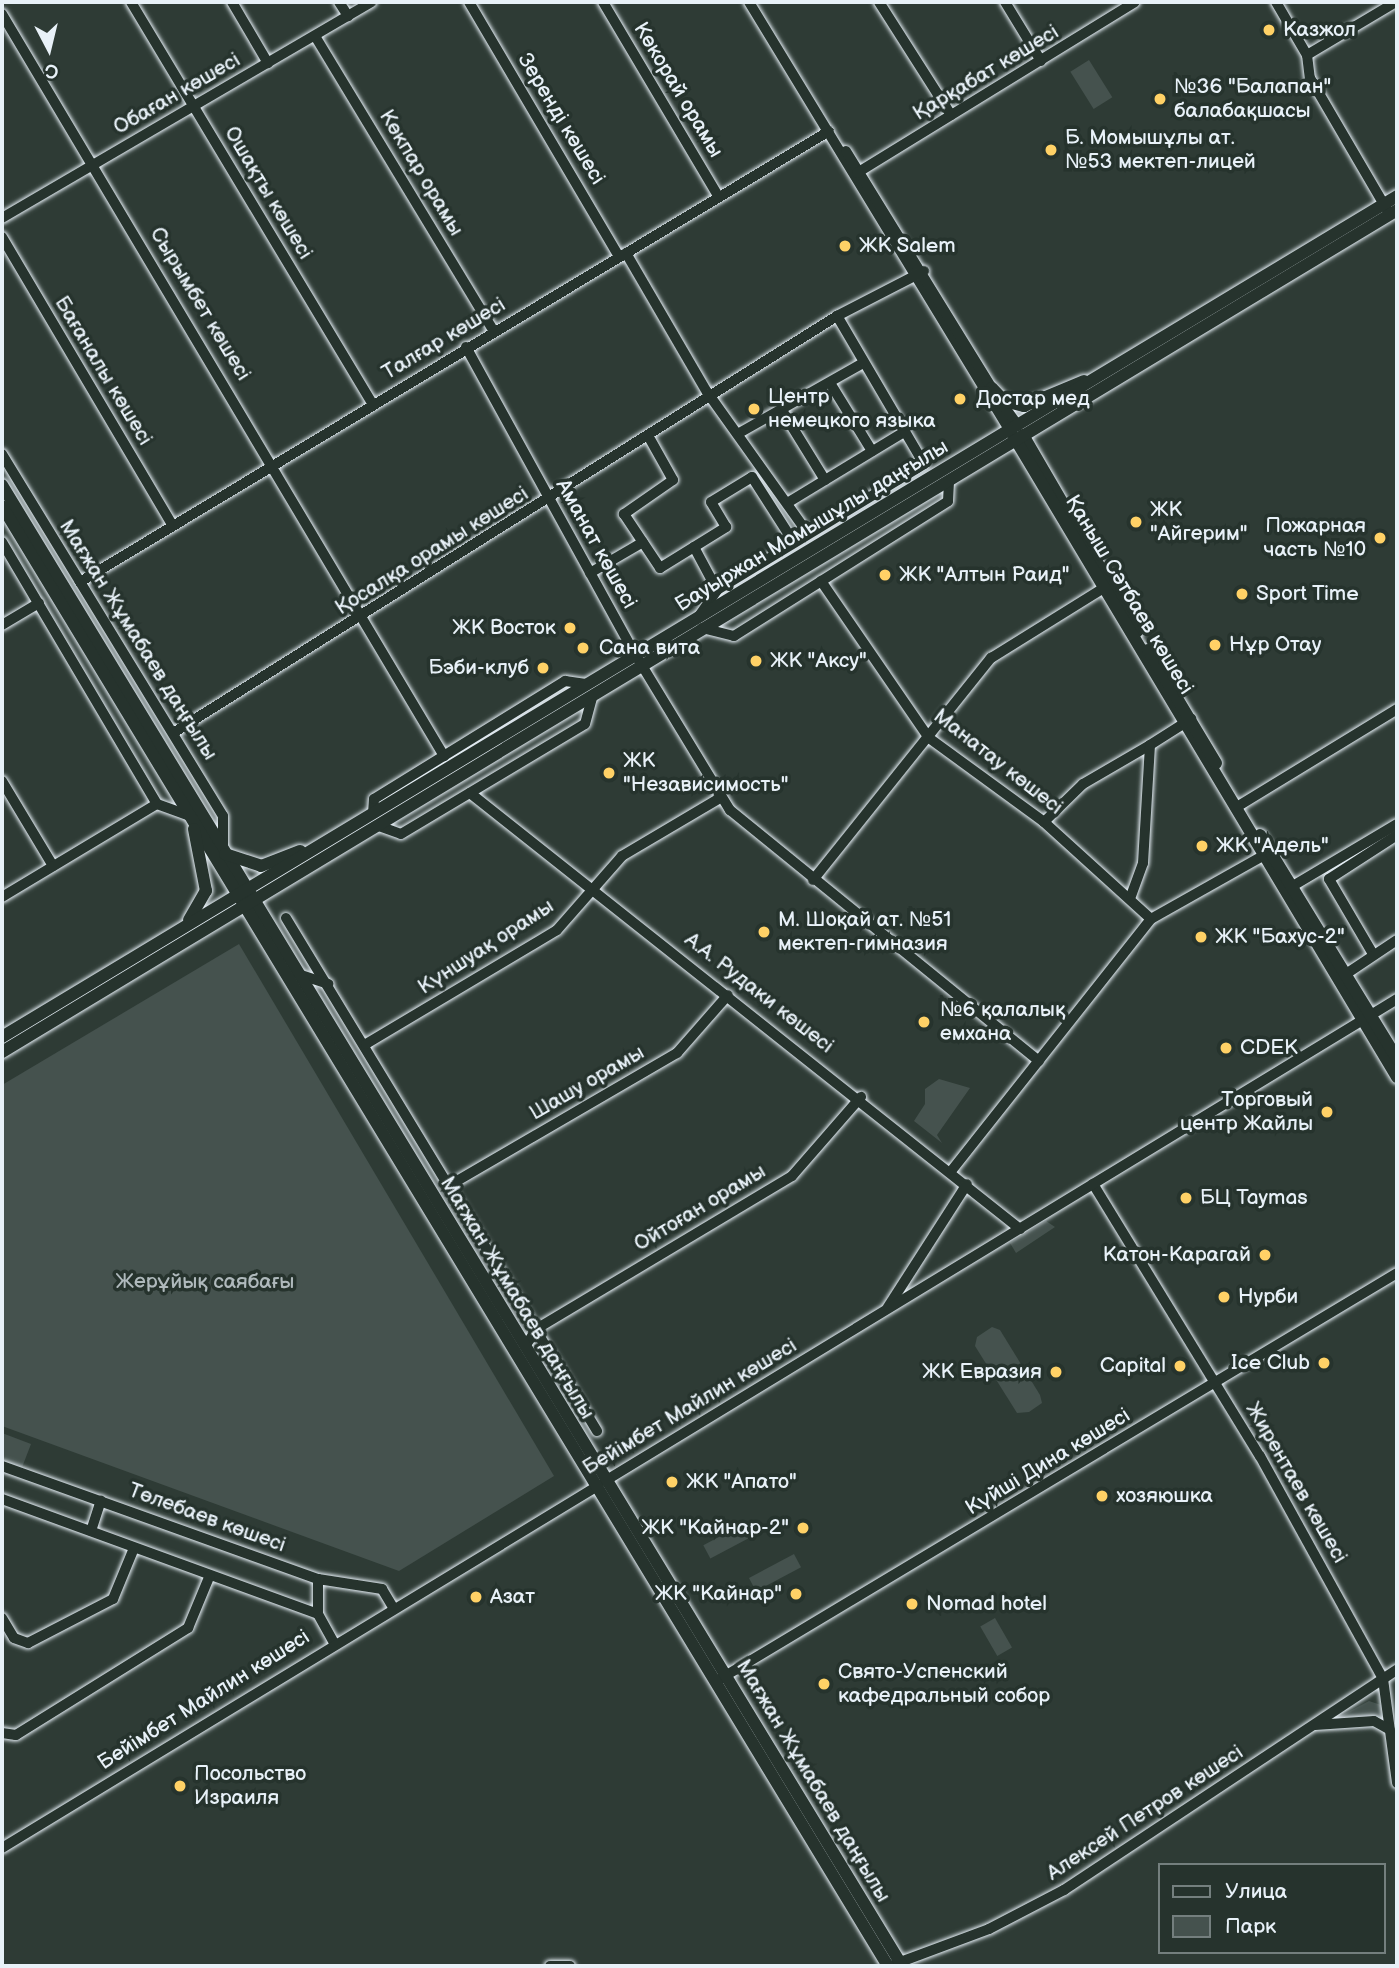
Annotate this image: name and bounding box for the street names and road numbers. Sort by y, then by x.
street label: Көкорай орамы [628,18,728,162]
street label: Қарқабат көшесі [909,20,1063,126]
street label: Обаған көшесі [109,48,245,140]
street label: Зеренді көшесі [512,49,610,189]
street label: Көкпар орамы [373,105,469,241]
street label: Ошақты көшесі [218,122,318,264]
street label: Сырымбет көшесі [144,223,256,385]
street label: Бағаналы көшесі [49,292,157,450]
street label: Талғар көшесі [378,292,510,386]
street label: Бауыржан Момышұлы даңғылы [671,434,953,618]
street label: Аманат көшесі [550,475,642,613]
street label: Қосалқа орамы көшесі [331,481,533,621]
street label: Қаныш Сәтбаев көшесі [1059,491,1199,699]
street label: Мағжан Жұмабаев даңғылы [54,515,222,765]
street label: Манатау көшесі [928,704,1068,820]
street label: Күншуақ орамы [414,894,558,1000]
street label: А.А. Рудаки көшесі [680,927,838,1059]
street label: Шашу орамы [525,1040,649,1126]
street label: Ойтоған орамы [630,1159,770,1257]
street label: Мағжан Жұмабаев даңғылы [434,1172,600,1424]
street label: Бейімбет Майлин көшесі [579,1333,801,1481]
street label: Жирентаев көшесі [1240,1398,1352,1568]
street label: Күйші Дина көшесі [961,1403,1135,1521]
street label: Төлебаев көшесі [125,1478,289,1558]
street label: Бейімбет Майлин көшесі [93,1624,315,1776]
street label: Мағжан Жұмабаев даңғылы [730,1655,896,1907]
street label: Алексей Петров көшесі [1042,1740,1248,1886]

